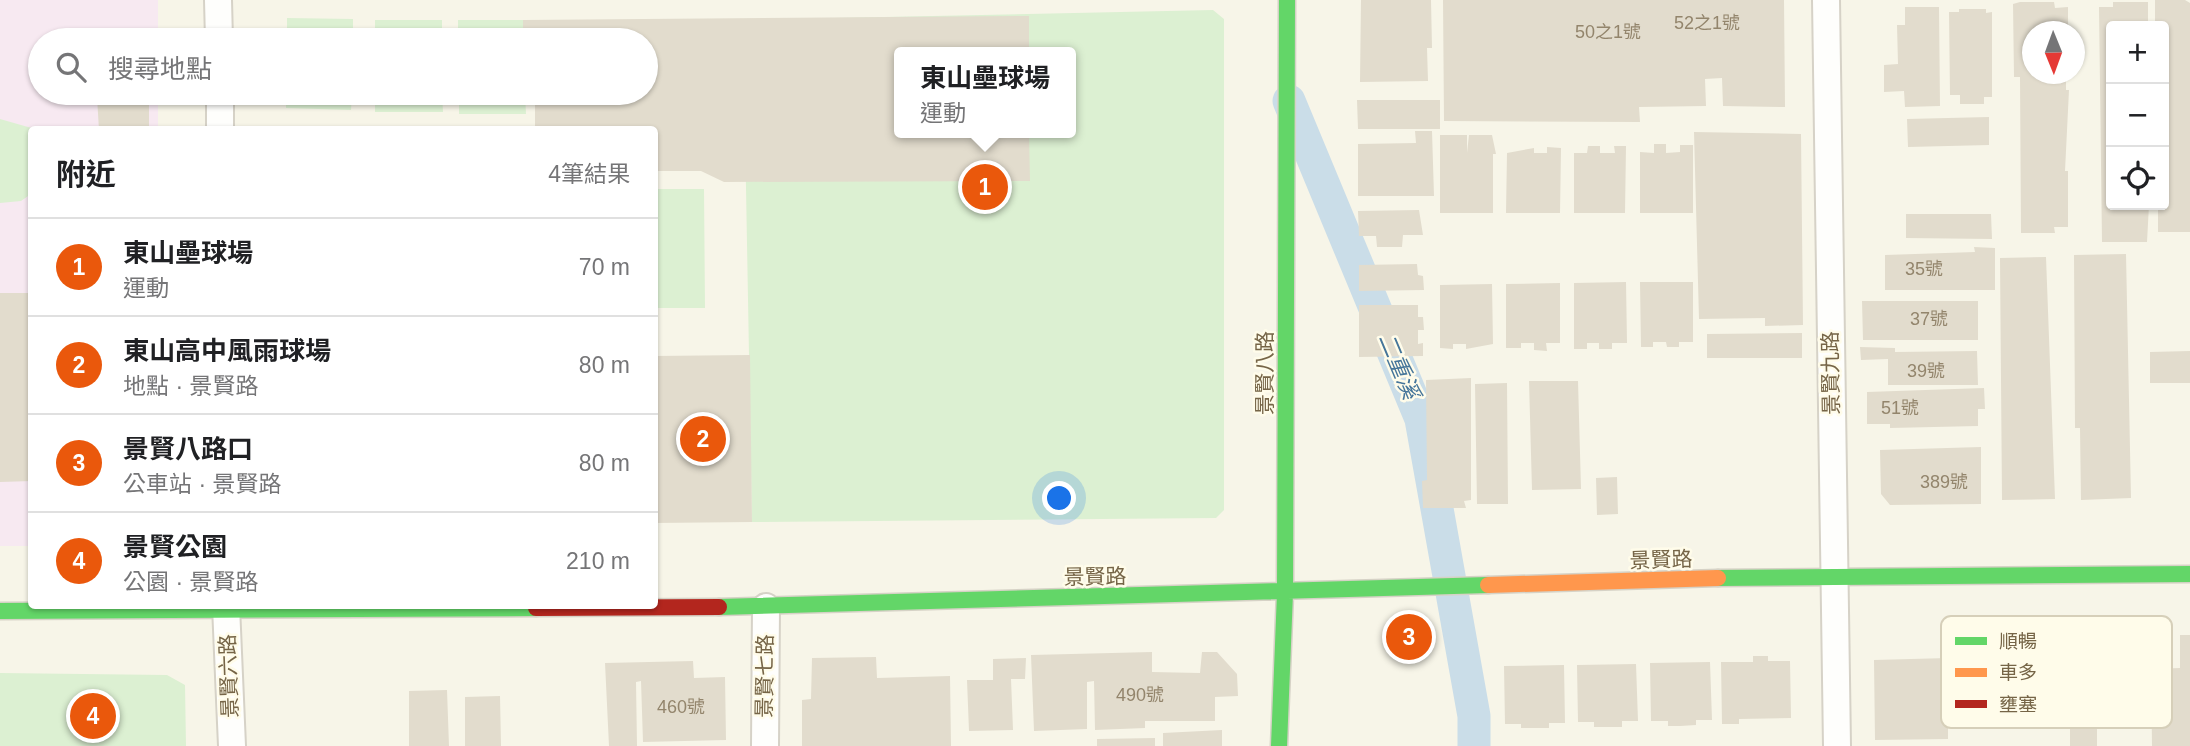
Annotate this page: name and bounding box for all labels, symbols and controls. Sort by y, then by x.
house number: 52之1號 [1674,13,1740,33]
north arrow [2022,21,2085,84]
map controls [2106,21,2169,210]
button: + [2106,21,2169,84]
house number: 50之1號 [1575,22,1641,42]
search box [28,28,658,105]
popup [894,47,1076,138]
icon: search [52,48,90,86]
text: 搜尋地點 [108,54,212,84]
text: 東山壘球場 [920,63,1050,93]
button: − [2106,84,2169,147]
text: 運動 [920,100,966,126]
button: locate [2106,147,2169,210]
text: 附近 [56,158,116,191]
text: 4筆結果 [548,161,630,187]
pin: 1 [962,161,1008,213]
text: 東山壘球場 [123,238,253,268]
text: 1 [73,254,85,280]
text: 70 m [579,254,630,280]
house number: 35號 [1905,259,1943,279]
text: 運動 [123,275,169,301]
house number: 37號 [1910,309,1948,329]
water label: 二重溪 [1374,329,1426,406]
street label: 景賢八路 [1253,331,1276,415]
street label: 景賢九路 [1818,331,1843,415]
text: 東山高中風雨球場 [123,336,331,366]
text: 2 [73,352,85,378]
text: 80 m [579,352,630,378]
house number: 39號 [1907,361,1945,381]
text: 地點 · 景賢路 [123,373,258,399]
house number: 51號 [1881,398,1919,418]
pin: 2 [680,413,726,465]
text: 景賢八路口 [123,434,253,464]
text: 3 [73,450,85,476]
text: 80 m [579,450,630,476]
text: 公車站 · 景賢路 [123,471,281,497]
house number: 389號 [1920,472,1968,492]
your location [1042,481,1076,515]
text: 景賢公園 [123,532,227,562]
street label: 景賢路 [1629,547,1693,572]
text: 4 [73,548,85,574]
text: 210 m [566,548,630,574]
street label: 景賢路 [1063,564,1127,589]
text: 公園 · 景賢路 [123,569,258,595]
pin: 3 [1386,611,1432,663]
legend [1941,616,2172,728]
text: 順暢 [1999,631,2037,652]
street label: 景賢六路 [216,634,241,718]
street label: 景賢七路 [752,634,777,718]
text: 車多 [1999,662,2037,683]
house number: 490號 [1116,685,1164,705]
pin: 4 [70,690,116,742]
text: 壅塞 [1999,694,2037,715]
house number: 460號 [657,697,705,717]

